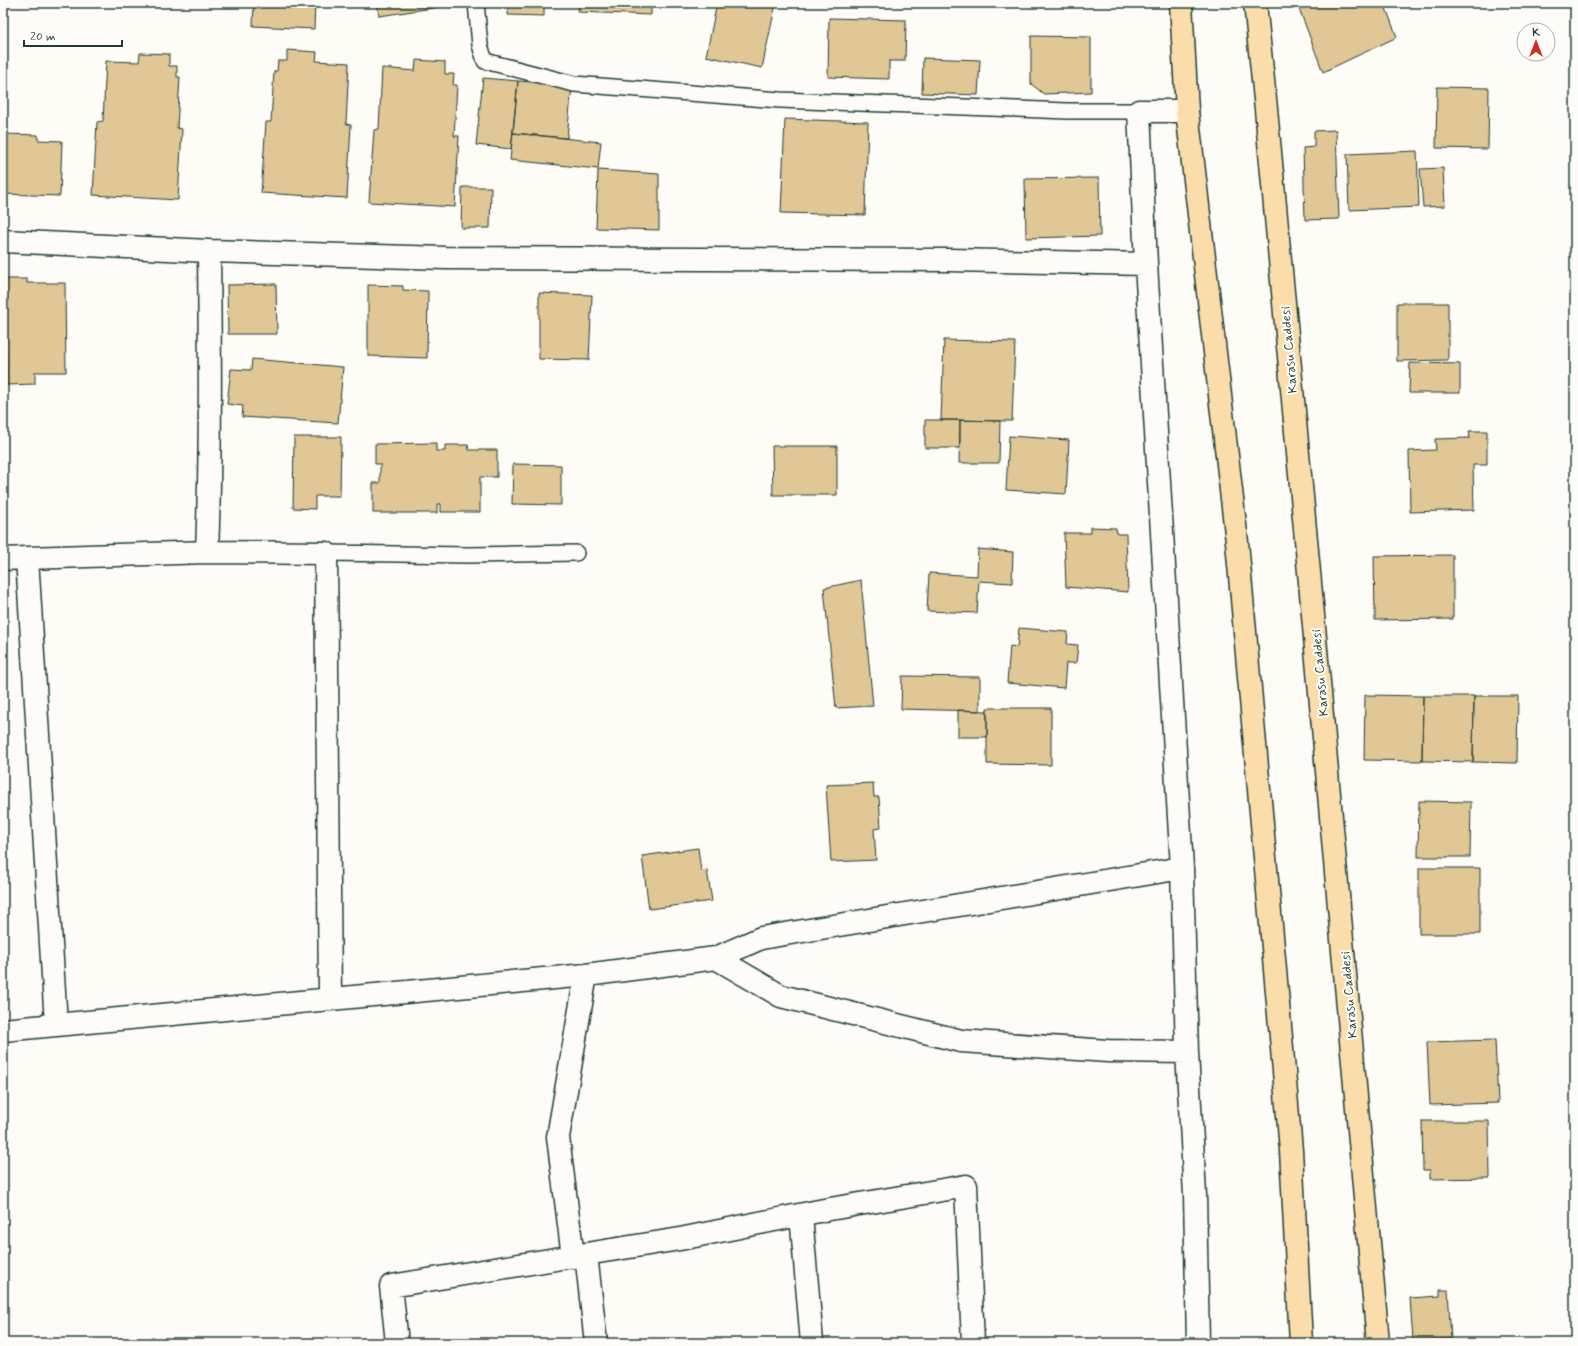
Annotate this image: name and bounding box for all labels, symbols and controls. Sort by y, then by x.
scale bar [24,22,122,48]
north arrow [1516,22,1556,62]
text: K [1532,26,1540,40]
text: 20 m [30,29,56,45]
street label: Karasu Caddesi [1277,306,1302,394]
street label: Karasu Caddesi [1308,629,1333,717]
street label: Karasu Caddesi [1337,951,1362,1039]

